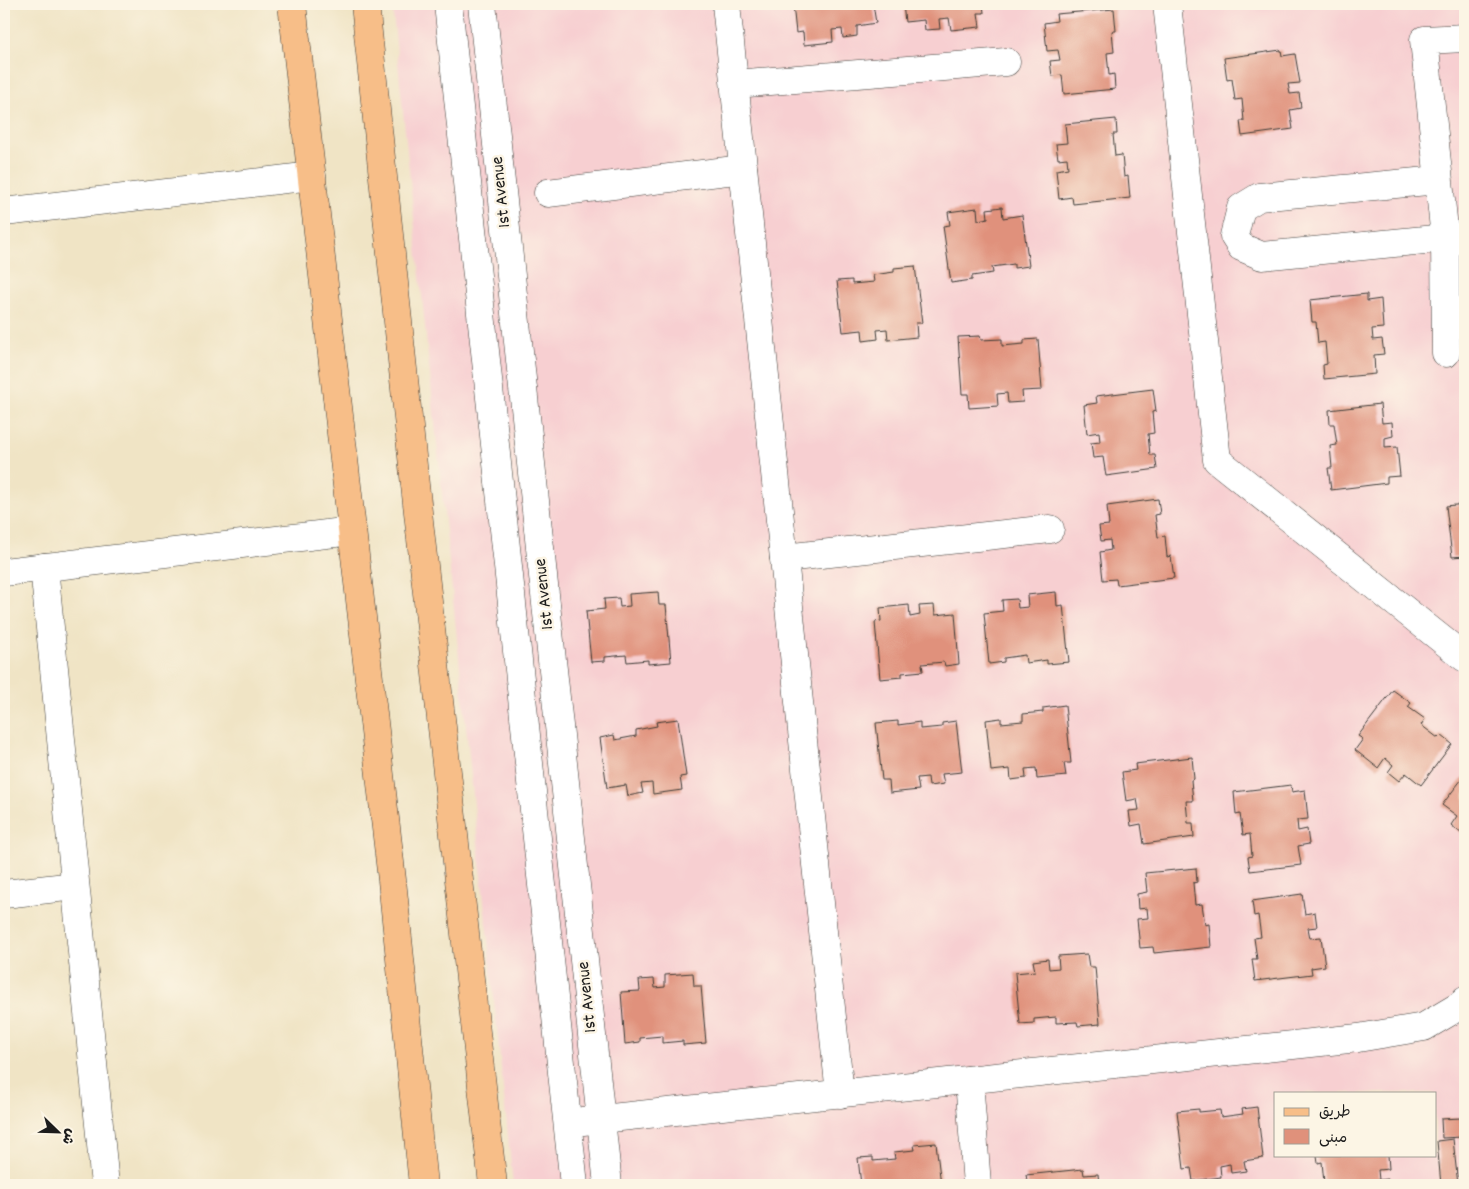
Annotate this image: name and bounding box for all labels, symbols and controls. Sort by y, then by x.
street label: 1st Avenue [486,155,518,229]
street label: 1st Avenue [529,557,561,631]
street label: 1st Avenue [572,960,604,1034]
legend [1274,1092,1436,1156]
text: طريق [1319,1102,1351,1124]
north arrow [32,1106,82,1156]
text: ش [56,1125,80,1147]
text: مبنى [1319,1128,1347,1150]

